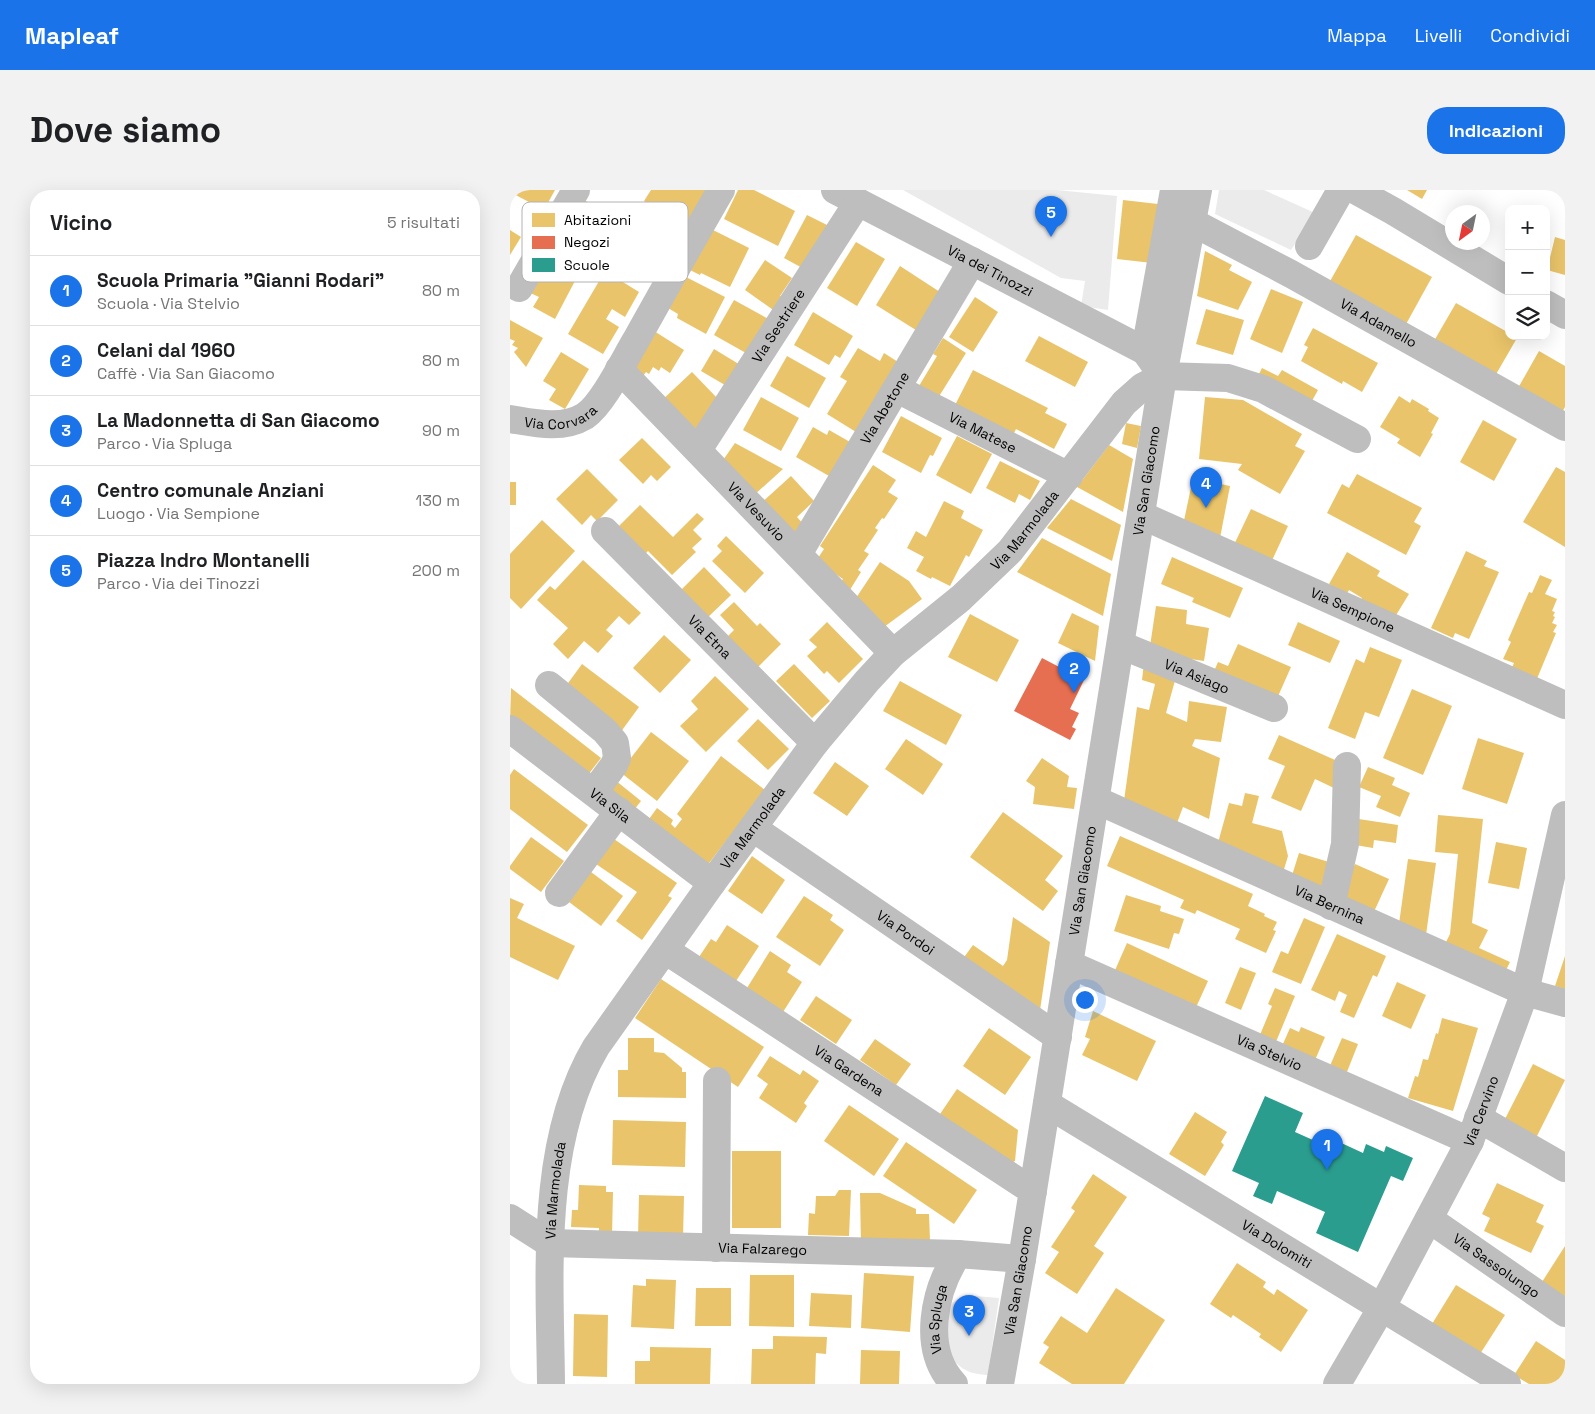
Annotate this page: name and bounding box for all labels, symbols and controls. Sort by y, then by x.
text: Mapleaf [25,20,119,51]
text: Mappa [1327,24,1387,47]
text: Livelli [1415,24,1462,47]
text: Condividi [1490,24,1570,47]
button: Indicazioni [1427,107,1565,154]
text: Dove siamo [30,108,221,152]
pin: 5 [1035,196,1067,237]
legend [522,202,688,282]
north arrow [1445,205,1490,250]
map controls [1505,205,1550,340]
button: + [1505,205,1550,250]
text: Vicino [50,209,112,236]
text: Abitazioni [564,211,631,229]
text: 5 risultati [387,212,460,233]
text: Negozi [564,233,610,251]
street label: Via dei Tinozzi [944,241,1036,300]
button: − [1505,250,1550,295]
text: Scuole [564,256,610,274]
text: Scuola Primaria "Gianni Rodari" [97,268,384,293]
text: 1 [62,280,70,301]
text: 80 m [422,280,460,301]
street label: Via Sestriere [748,285,809,366]
text: Scuola · Via Stelvio [97,293,240,314]
street label: Via Adamello [1337,294,1420,352]
button: layers [1505,295,1550,340]
text: Celani dal 1960 [97,338,235,363]
text: 2 [61,350,71,371]
text: 80 m [422,350,460,371]
text: Caffè · Via San Giacomo [97,363,275,384]
street label: Via Abetone [856,368,913,447]
street label: Via Corvara [523,401,601,433]
text: La Madonnetta di San Giacomo [97,408,380,433]
street label: Via Matese [946,408,1020,457]
text: 3 [61,420,71,441]
text: 90 m [422,420,460,441]
street label: Via San Giacomo [1129,425,1164,537]
text: Parco · Via Spluga [97,433,232,454]
pin: 4 [1190,467,1222,508]
text: Centro comunale Anziani [97,478,324,503]
street label: Via Vesuvio [724,478,789,545]
street label: Via Marmolada [987,486,1063,574]
text: 4 [61,490,71,511]
text: 130 m [416,490,460,511]
text: Luogo · Via Sempione [97,503,260,524]
text: Piazza Indro Montanelli [97,548,310,573]
text: 5 [61,560,71,581]
text: 200 m [412,560,460,581]
text: Parco · Via dei Tinozzi [97,573,260,594]
street label: Via Sempione [1308,583,1398,637]
street label: Via Etna [684,611,736,663]
pin: 2 [1058,652,1090,693]
street label: Via Asiago [1162,655,1232,698]
street label: Via Marmolada [716,783,789,873]
street label: Via Sila [586,784,634,827]
street label: Via San Giacomo [1065,825,1100,937]
street label: Via Bernina [1292,881,1368,928]
street label: Via Pordoi [873,906,938,959]
your location [1072,987,1098,1013]
street label: Via Stelvio [1234,1030,1305,1075]
street label: Via Gardena [811,1041,887,1100]
street label: Via Cervino [1460,1073,1502,1150]
pin: 1 [1311,1129,1343,1170]
street label: Via Marmolada [541,1140,570,1240]
street label: Via Dolomiti [1238,1216,1315,1272]
street label: Via San Giacomo [1000,1224,1036,1337]
street label: Via Sassolungo [1449,1229,1544,1302]
street label: Via Falzarego [718,1239,807,1259]
street label: Via Spluga [925,1282,951,1356]
pin: 3 [953,1295,985,1336]

